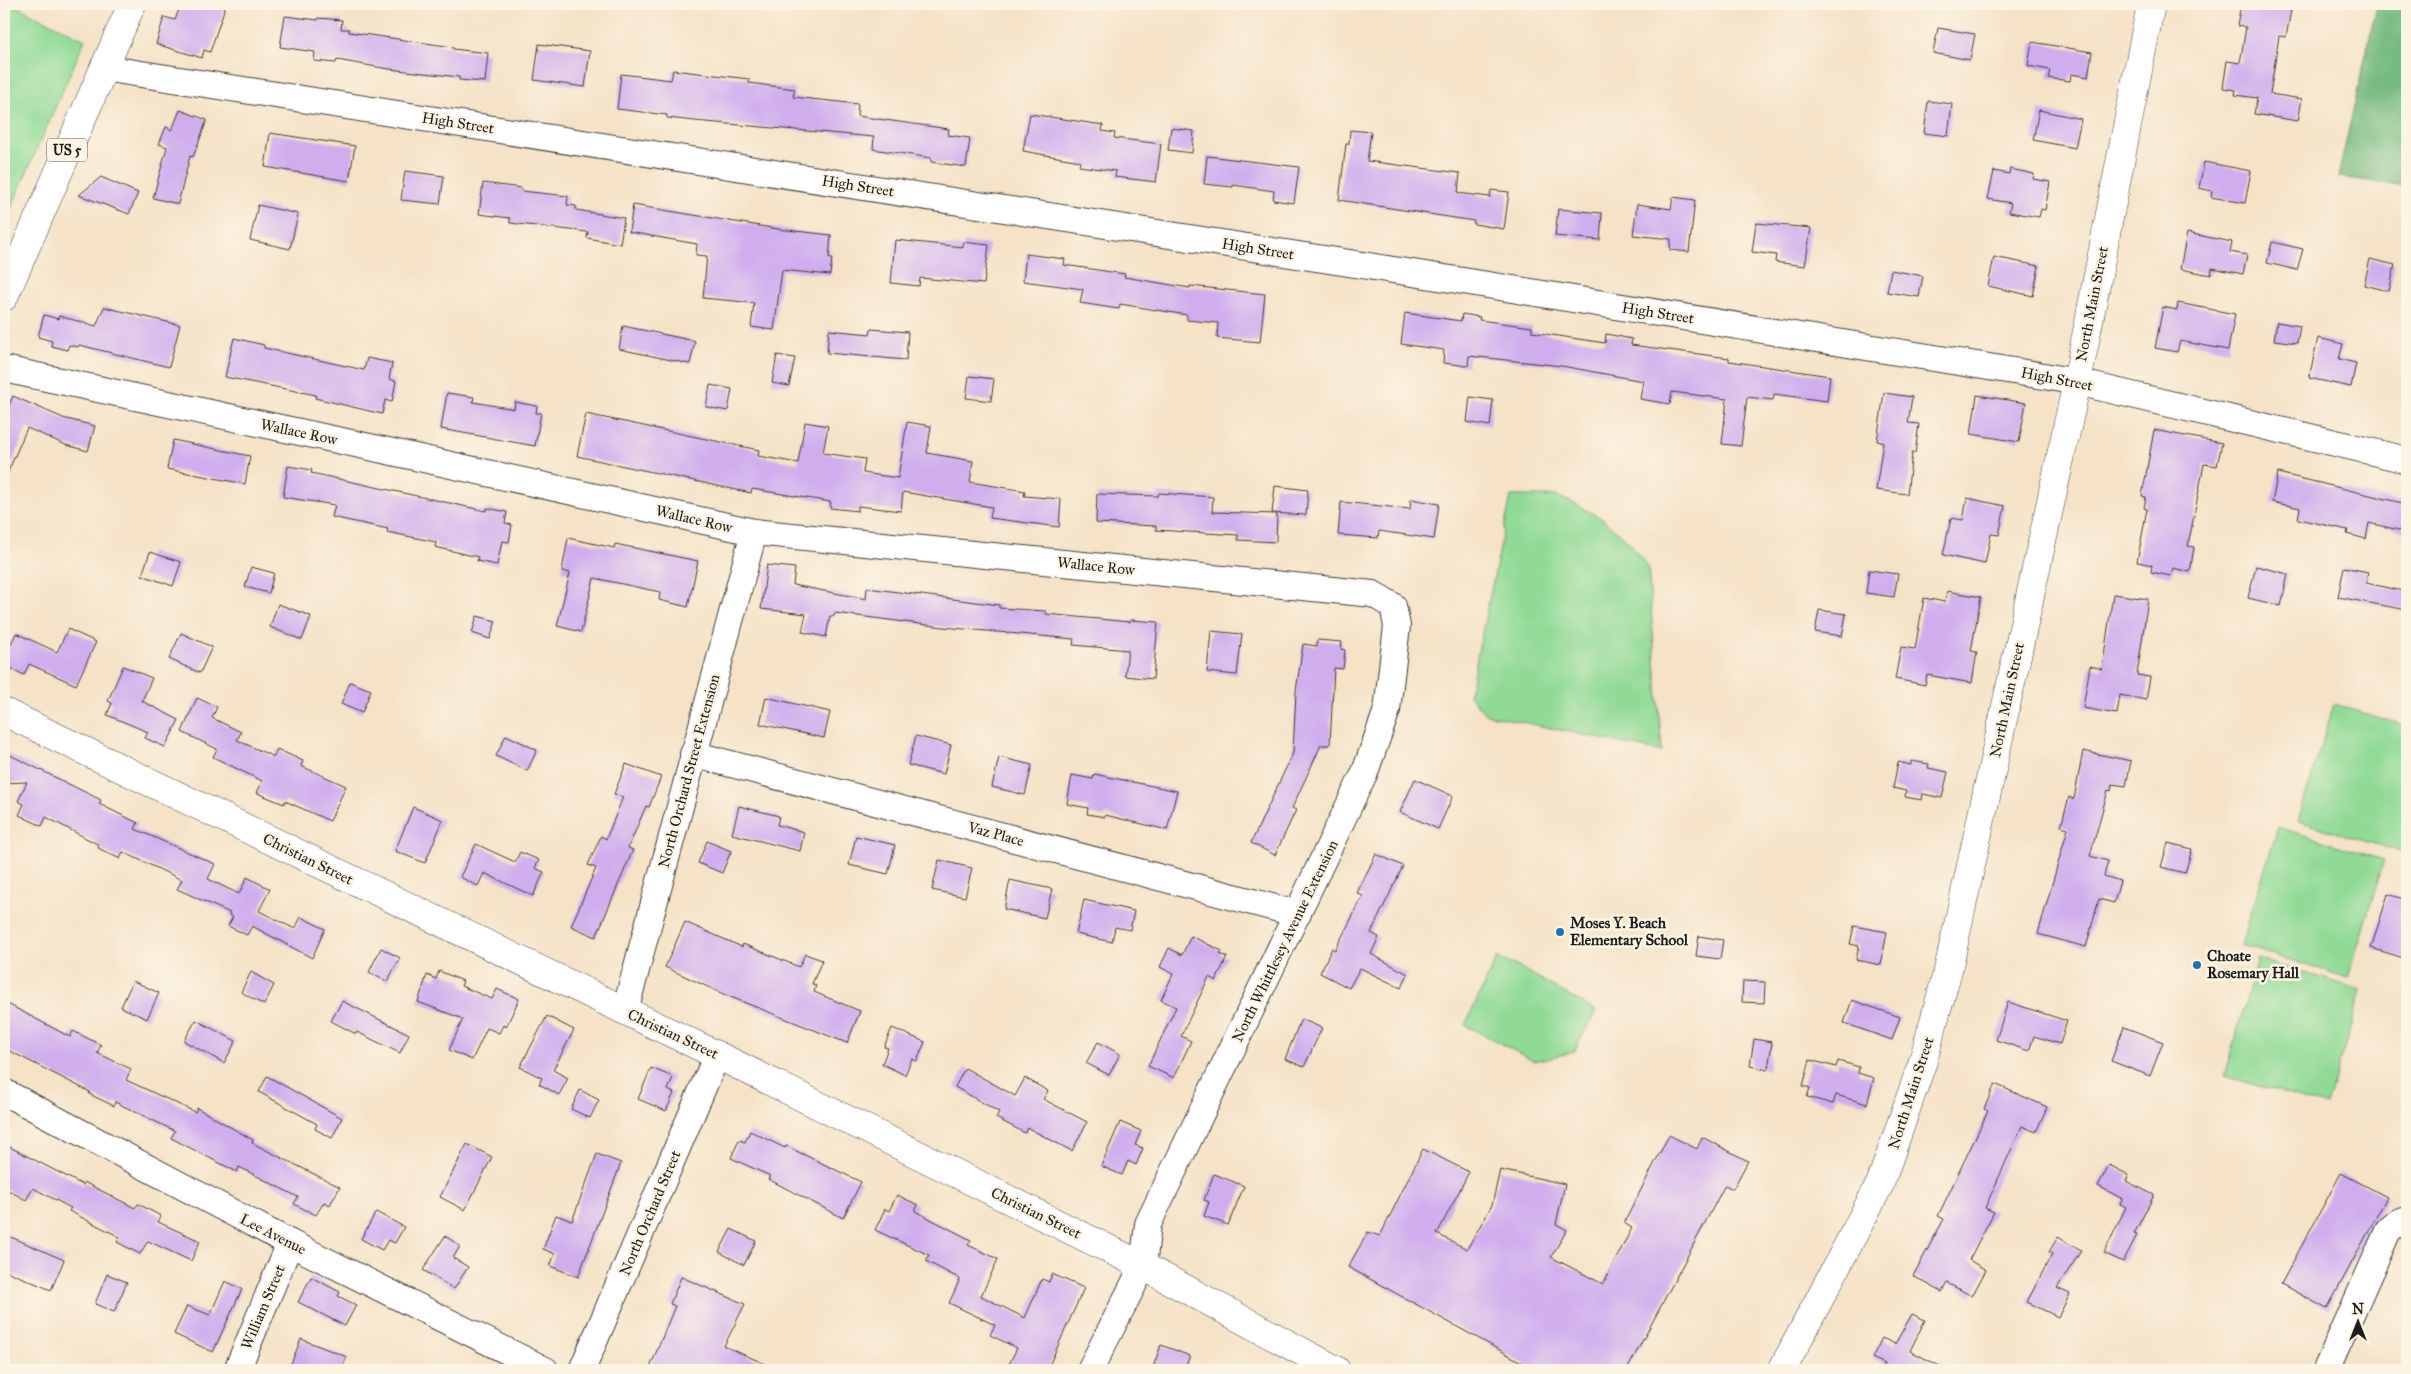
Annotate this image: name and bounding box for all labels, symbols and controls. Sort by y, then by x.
street label: High Street [421,108,496,138]
road number: US 5 [47,138,87,162]
street label: High Street [821,171,896,201]
street label: High Street [1221,234,1296,264]
street label: North Main Street [2072,244,2112,363]
street label: High Street [1621,298,1696,328]
street label: High Street [2019,363,2095,395]
street label: Wallace Row [259,415,339,449]
street label: Wallace Row [654,501,734,537]
street label: Wallace Row [1056,553,1136,579]
street label: North Main Street [1986,640,2028,759]
street label: North Orchard Street Extension [654,672,724,870]
street label: Vaz Place [965,818,1026,850]
street label: Christian Street [260,829,357,889]
street label: North Whittlesey Avenue Extension [1228,837,1342,1045]
place label: Moses Y. Beach Elementary School [1570,914,1689,950]
marker: Moses Y. Beach Elementary School [1554,926,1566,938]
place label: Choate Rosemary Hall [2207,947,2300,983]
marker: Choate Rosemary Hall [2191,959,2203,971]
street label: Christian Street [625,1005,722,1063]
street label: North Main Street [1884,1034,1938,1151]
street label: North Orchard Street [616,1147,685,1278]
street label: Christian Street [988,1183,1085,1243]
street label: Lee Avenue [237,1210,309,1258]
street label: William Street [237,1261,289,1352]
north arrow [2334,1296,2384,1346]
text: N [2352,1301,2364,1318]

